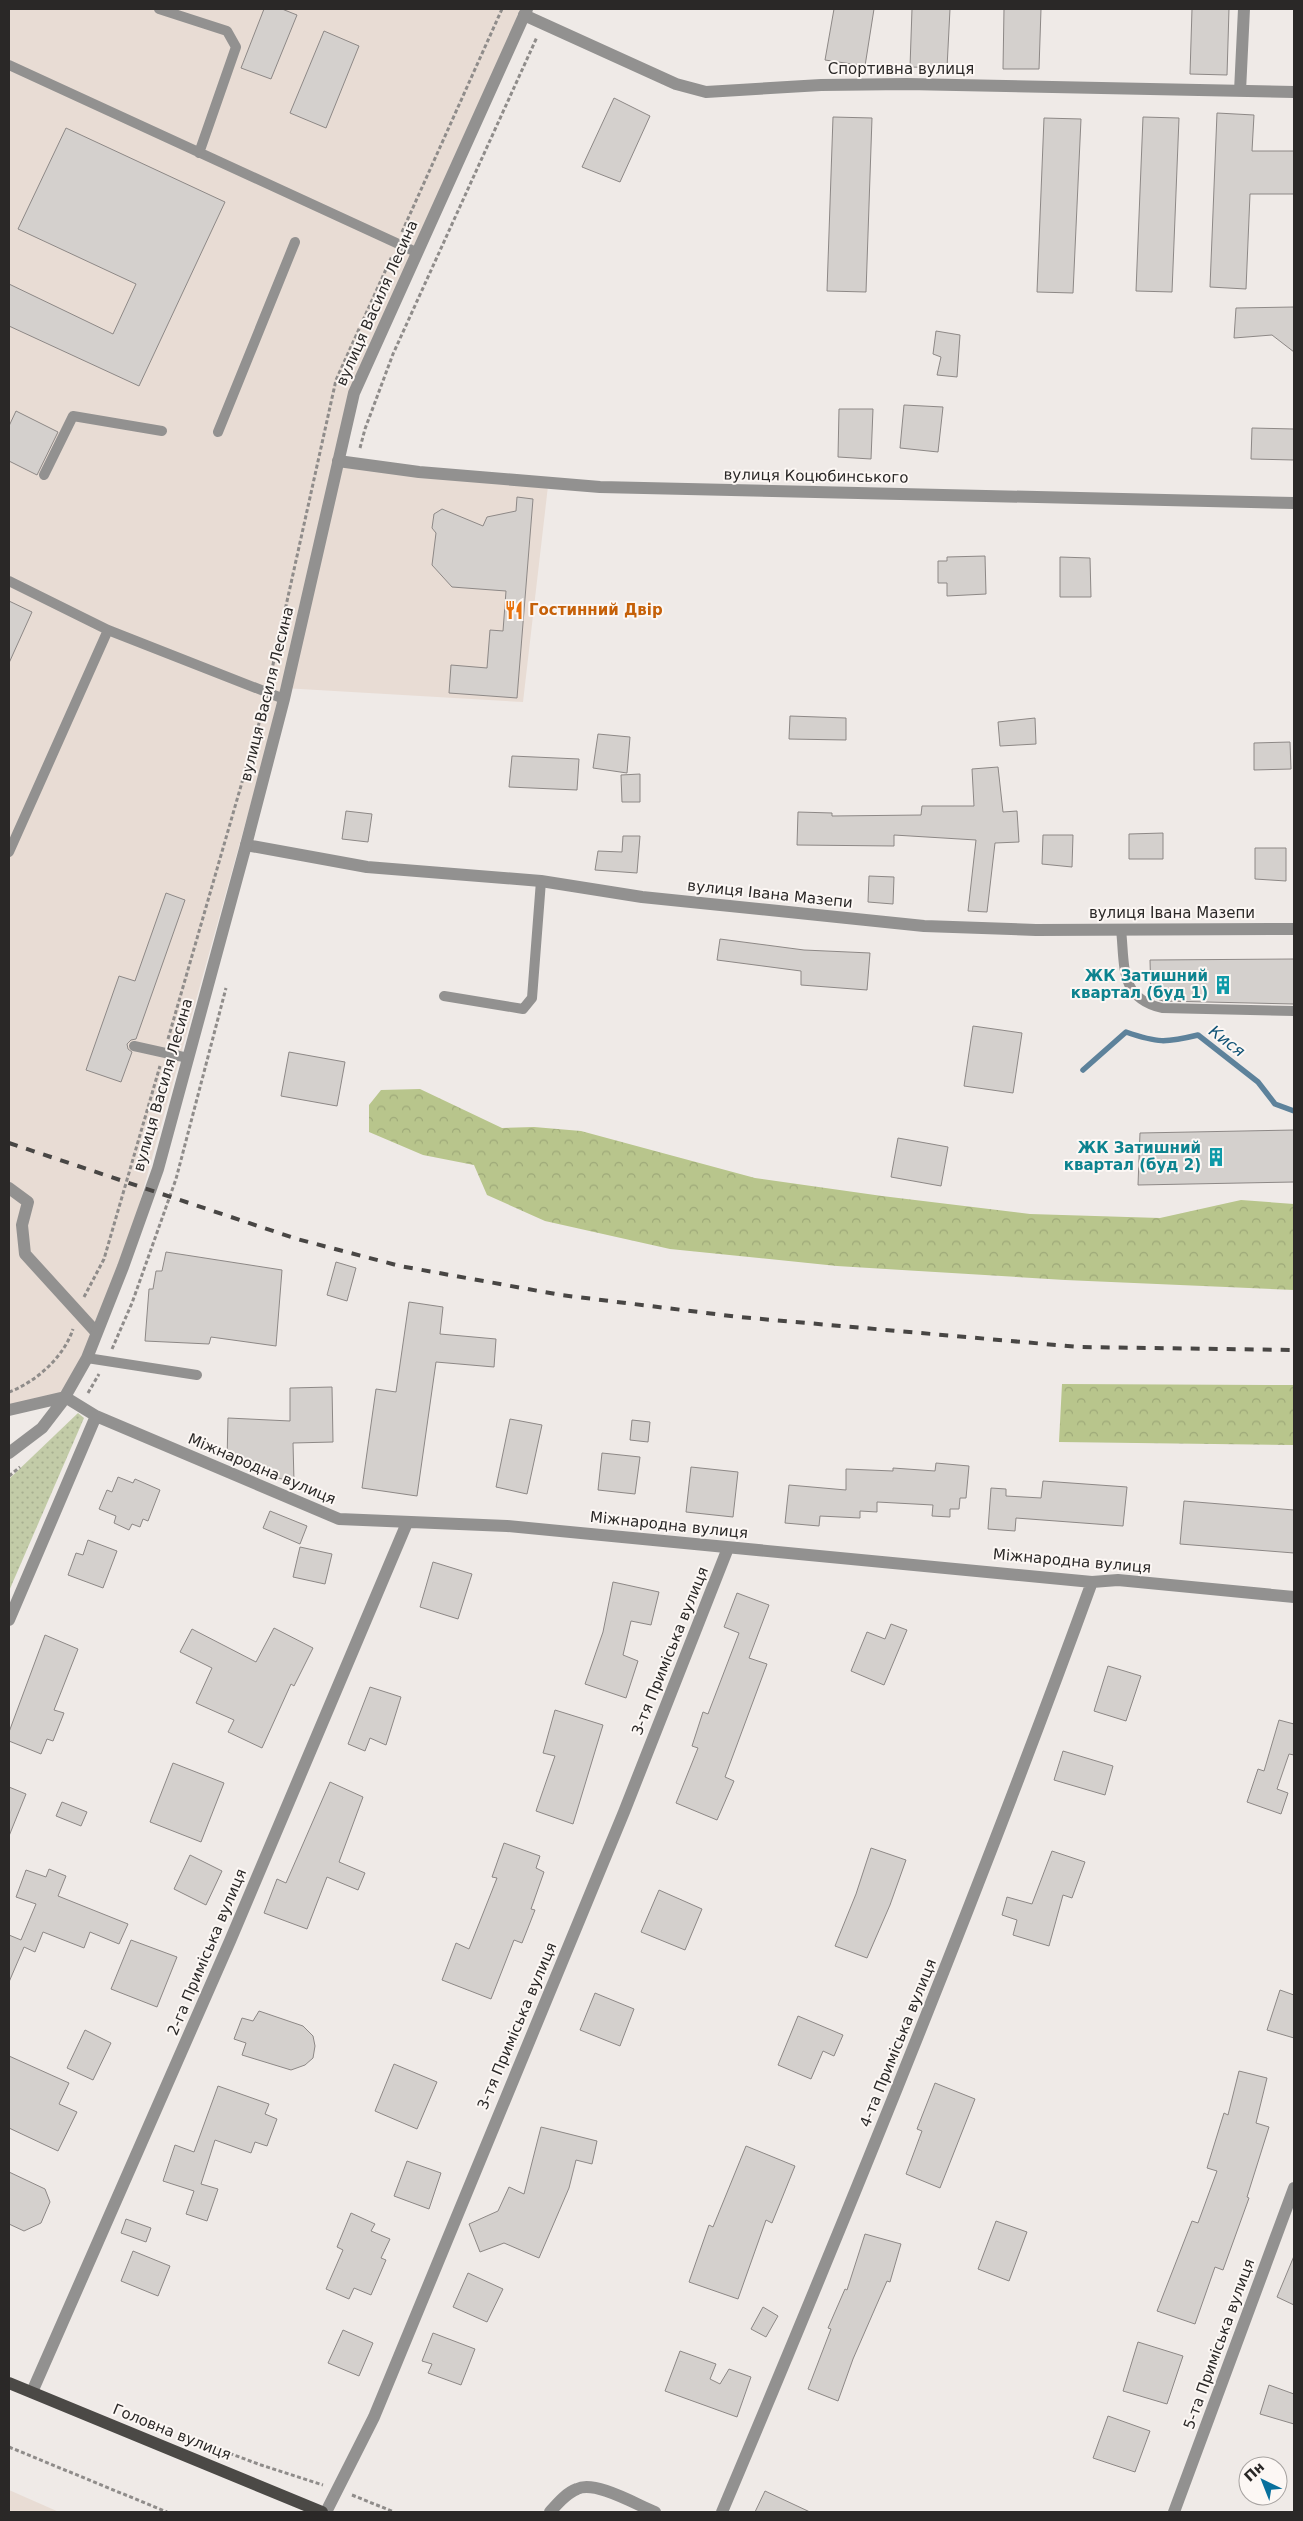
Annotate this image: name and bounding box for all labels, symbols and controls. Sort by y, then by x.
street label: Спортивна вулиця [828,60,974,78]
street label: вулиця Василя Лесина [332,217,422,389]
street label: вулиця Коцюбинського [723,465,909,487]
restaurant icon: Гостинний Двір [503,599,525,621]
place label: Гостинний Двір [529,601,663,619]
street label: вулиця Василя Лесина [237,605,297,783]
street label: вулиця Івана Мазепи [686,876,854,912]
street label: вулиця Івана Мазепи [1089,904,1255,922]
place label: ЖК Затишний квартал (буд 1) [1071,967,1208,1002]
building icon: ЖК Затишний квартал (буд 1) [1212,974,1234,996]
street label: вулиця Василя Лесина [130,996,196,1174]
water label: Кися [1205,1021,1249,1061]
place label: ЖК Затишний квартал (буд 2) [1064,1139,1201,1174]
building icon: ЖК Затишний квартал (буд 2) [1205,1146,1227,1168]
street label: Міжнародна вулиця [185,1430,339,1508]
street label: Міжнародна вулиця [589,1508,749,1542]
street label: Міжнародна вулиця [992,1545,1152,1577]
street label: 3-тя Приміська вулиця [628,1564,712,1738]
street label: 2-га Приміська вулиця [164,1866,250,2038]
street label: 3-тя Приміська вулиця [474,1940,560,2112]
street label: 4-та Приміська вулиця [856,1956,940,2130]
street label: 5-та Приміська вулиця [1180,2256,1258,2432]
street label: Головна вулиця [110,2400,234,2464]
north arrow [1238,2456,1288,2506]
text: Пн [1241,2458,1267,2485]

